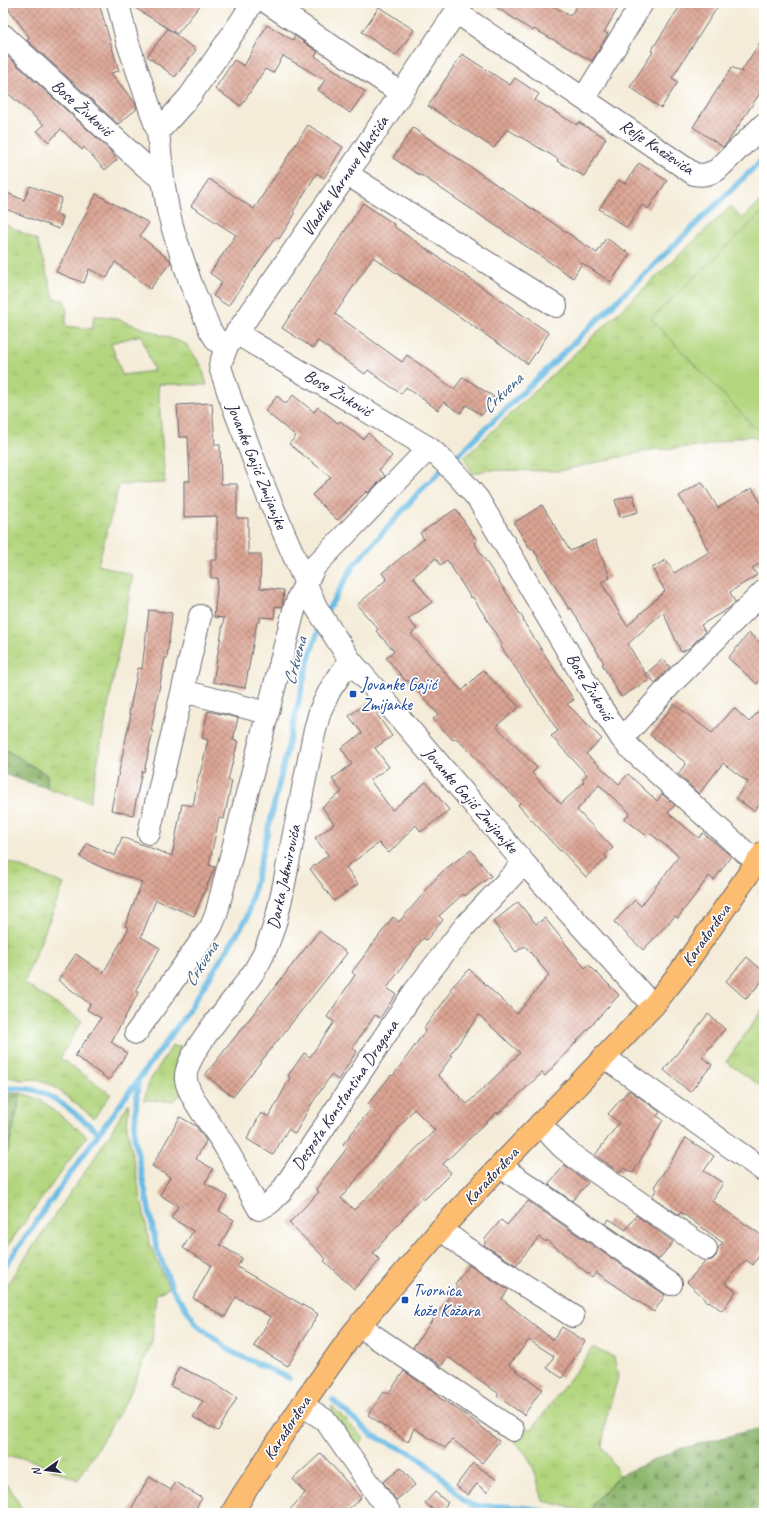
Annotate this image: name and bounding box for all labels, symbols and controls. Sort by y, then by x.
street label: Bose Živković [47,75,119,143]
street label: Vladike Varnave Nastića [297,110,394,240]
street label: Relje Kneževića [616,115,699,180]
street label: Bose Živković [300,365,378,423]
water label: Crkvena [477,367,528,418]
street label: Jovanke Gajić Zmijanjke [222,399,292,533]
water label: Crkvena [278,633,312,687]
street label: Bose Živković [562,649,620,727]
place label: Jovanke Gajić Zmijanke [360,674,439,715]
marker: Jovanke Gajić Zmijanke [348,689,358,699]
street label: Jovanke Gajić Zmijanjke [418,742,524,859]
street label: Darka Jakmirovića [263,821,306,931]
street label: Karađorđeva [677,899,736,970]
water label: Crkvena [179,936,224,990]
street label: Despota Konstantina Dragana [287,1015,404,1174]
street label: Karađorđeva [459,1142,524,1209]
place label: Tvornica kože Kožara [413,1280,481,1321]
marker: Tvornica kože Kožara [400,1295,410,1305]
street label: Karađorđeva [259,1391,316,1464]
north arrow [26,1450,66,1490]
text: N [28,1465,44,1477]

